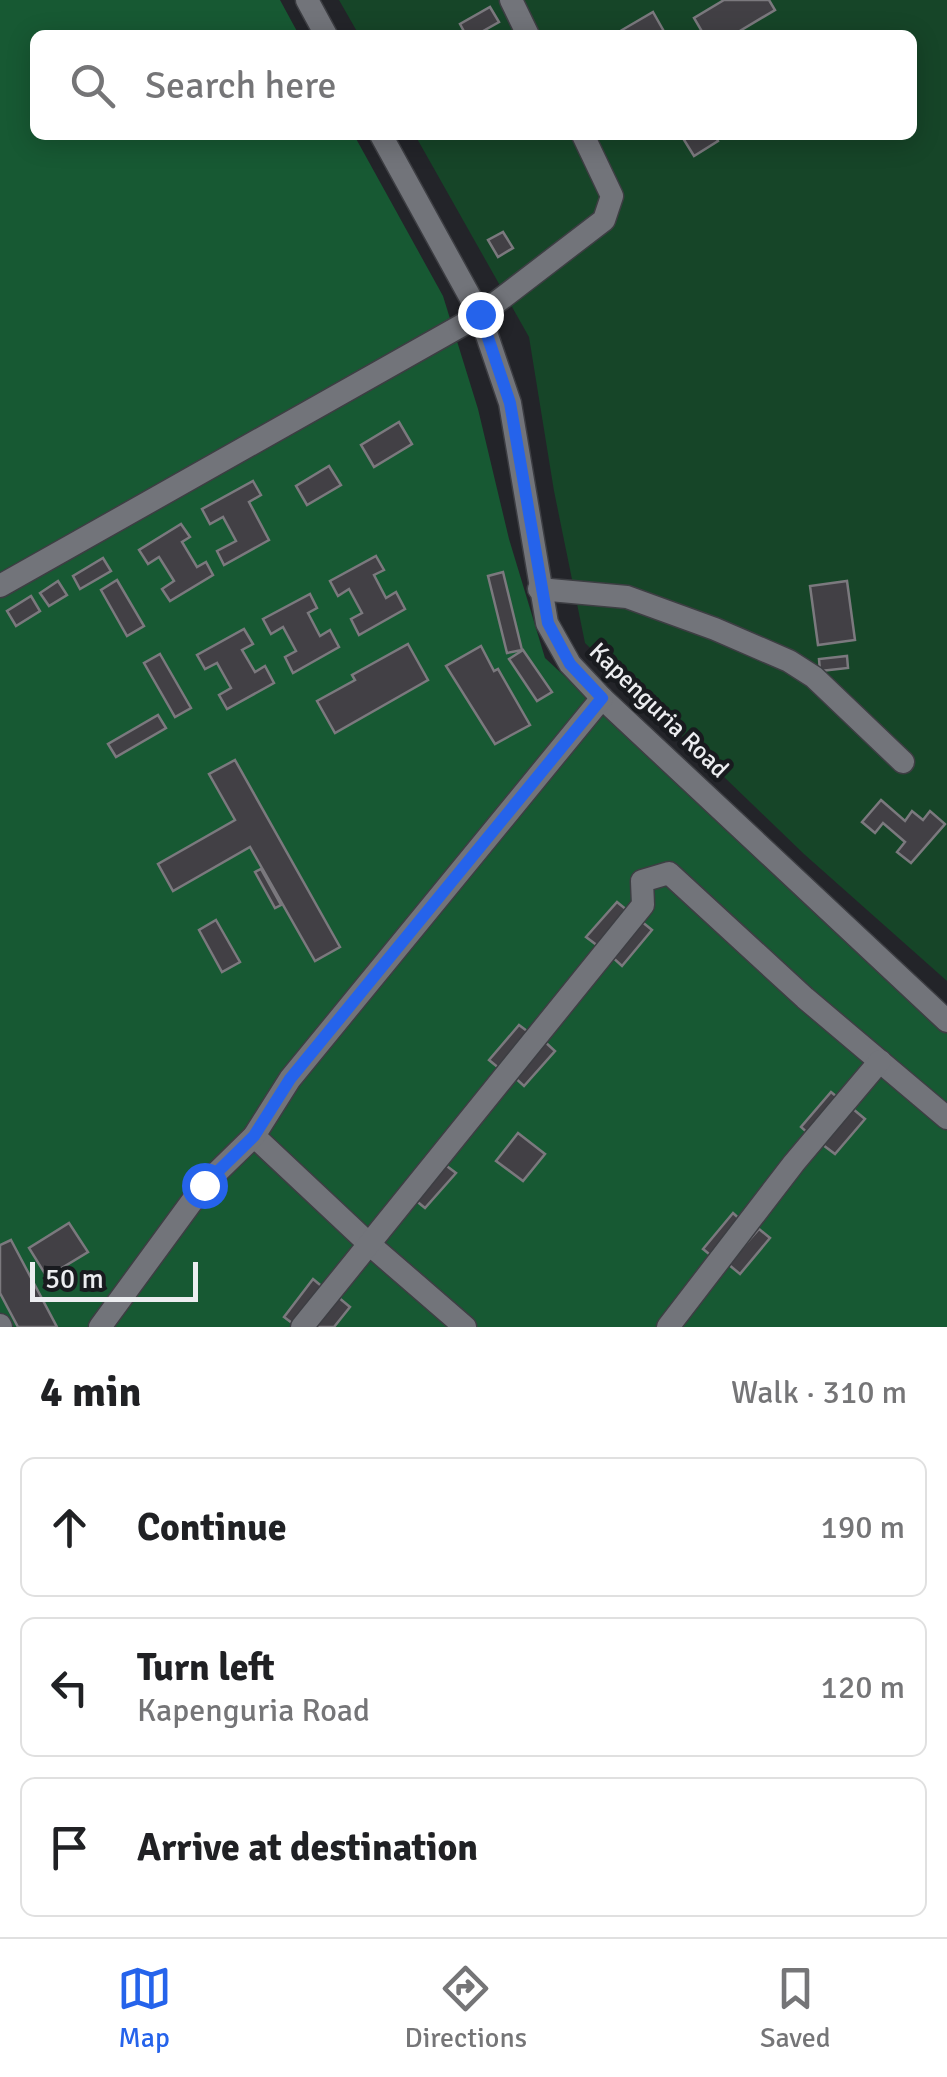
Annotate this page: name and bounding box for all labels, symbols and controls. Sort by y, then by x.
search box [30,30,917,140]
icon: search [65,58,120,113]
text: Search here [145,62,337,109]
route end [458,292,504,338]
street label: Kapenguria Road [583,636,735,784]
route start [182,1163,228,1209]
scale bar [30,1257,198,1302]
text: 50 m [45,1262,104,1296]
text: 4 min [40,1367,141,1418]
text: Walk · 310 m [731,1373,907,1412]
icon: ahead [42,1500,97,1555]
text: Continue [137,1504,287,1551]
text: 190 m [821,1508,905,1547]
text: Turn left [137,1644,275,1691]
icon: left [42,1660,97,1715]
text: 120 m [821,1668,905,1707]
text: Kapenguria Road [137,1691,370,1730]
icon: arrive [42,1820,97,1875]
text: Arrive at destination [137,1824,478,1871]
tab: Map [117,1961,172,2055]
tab: Directions [405,1961,527,2055]
tab: Saved [760,1961,830,2055]

